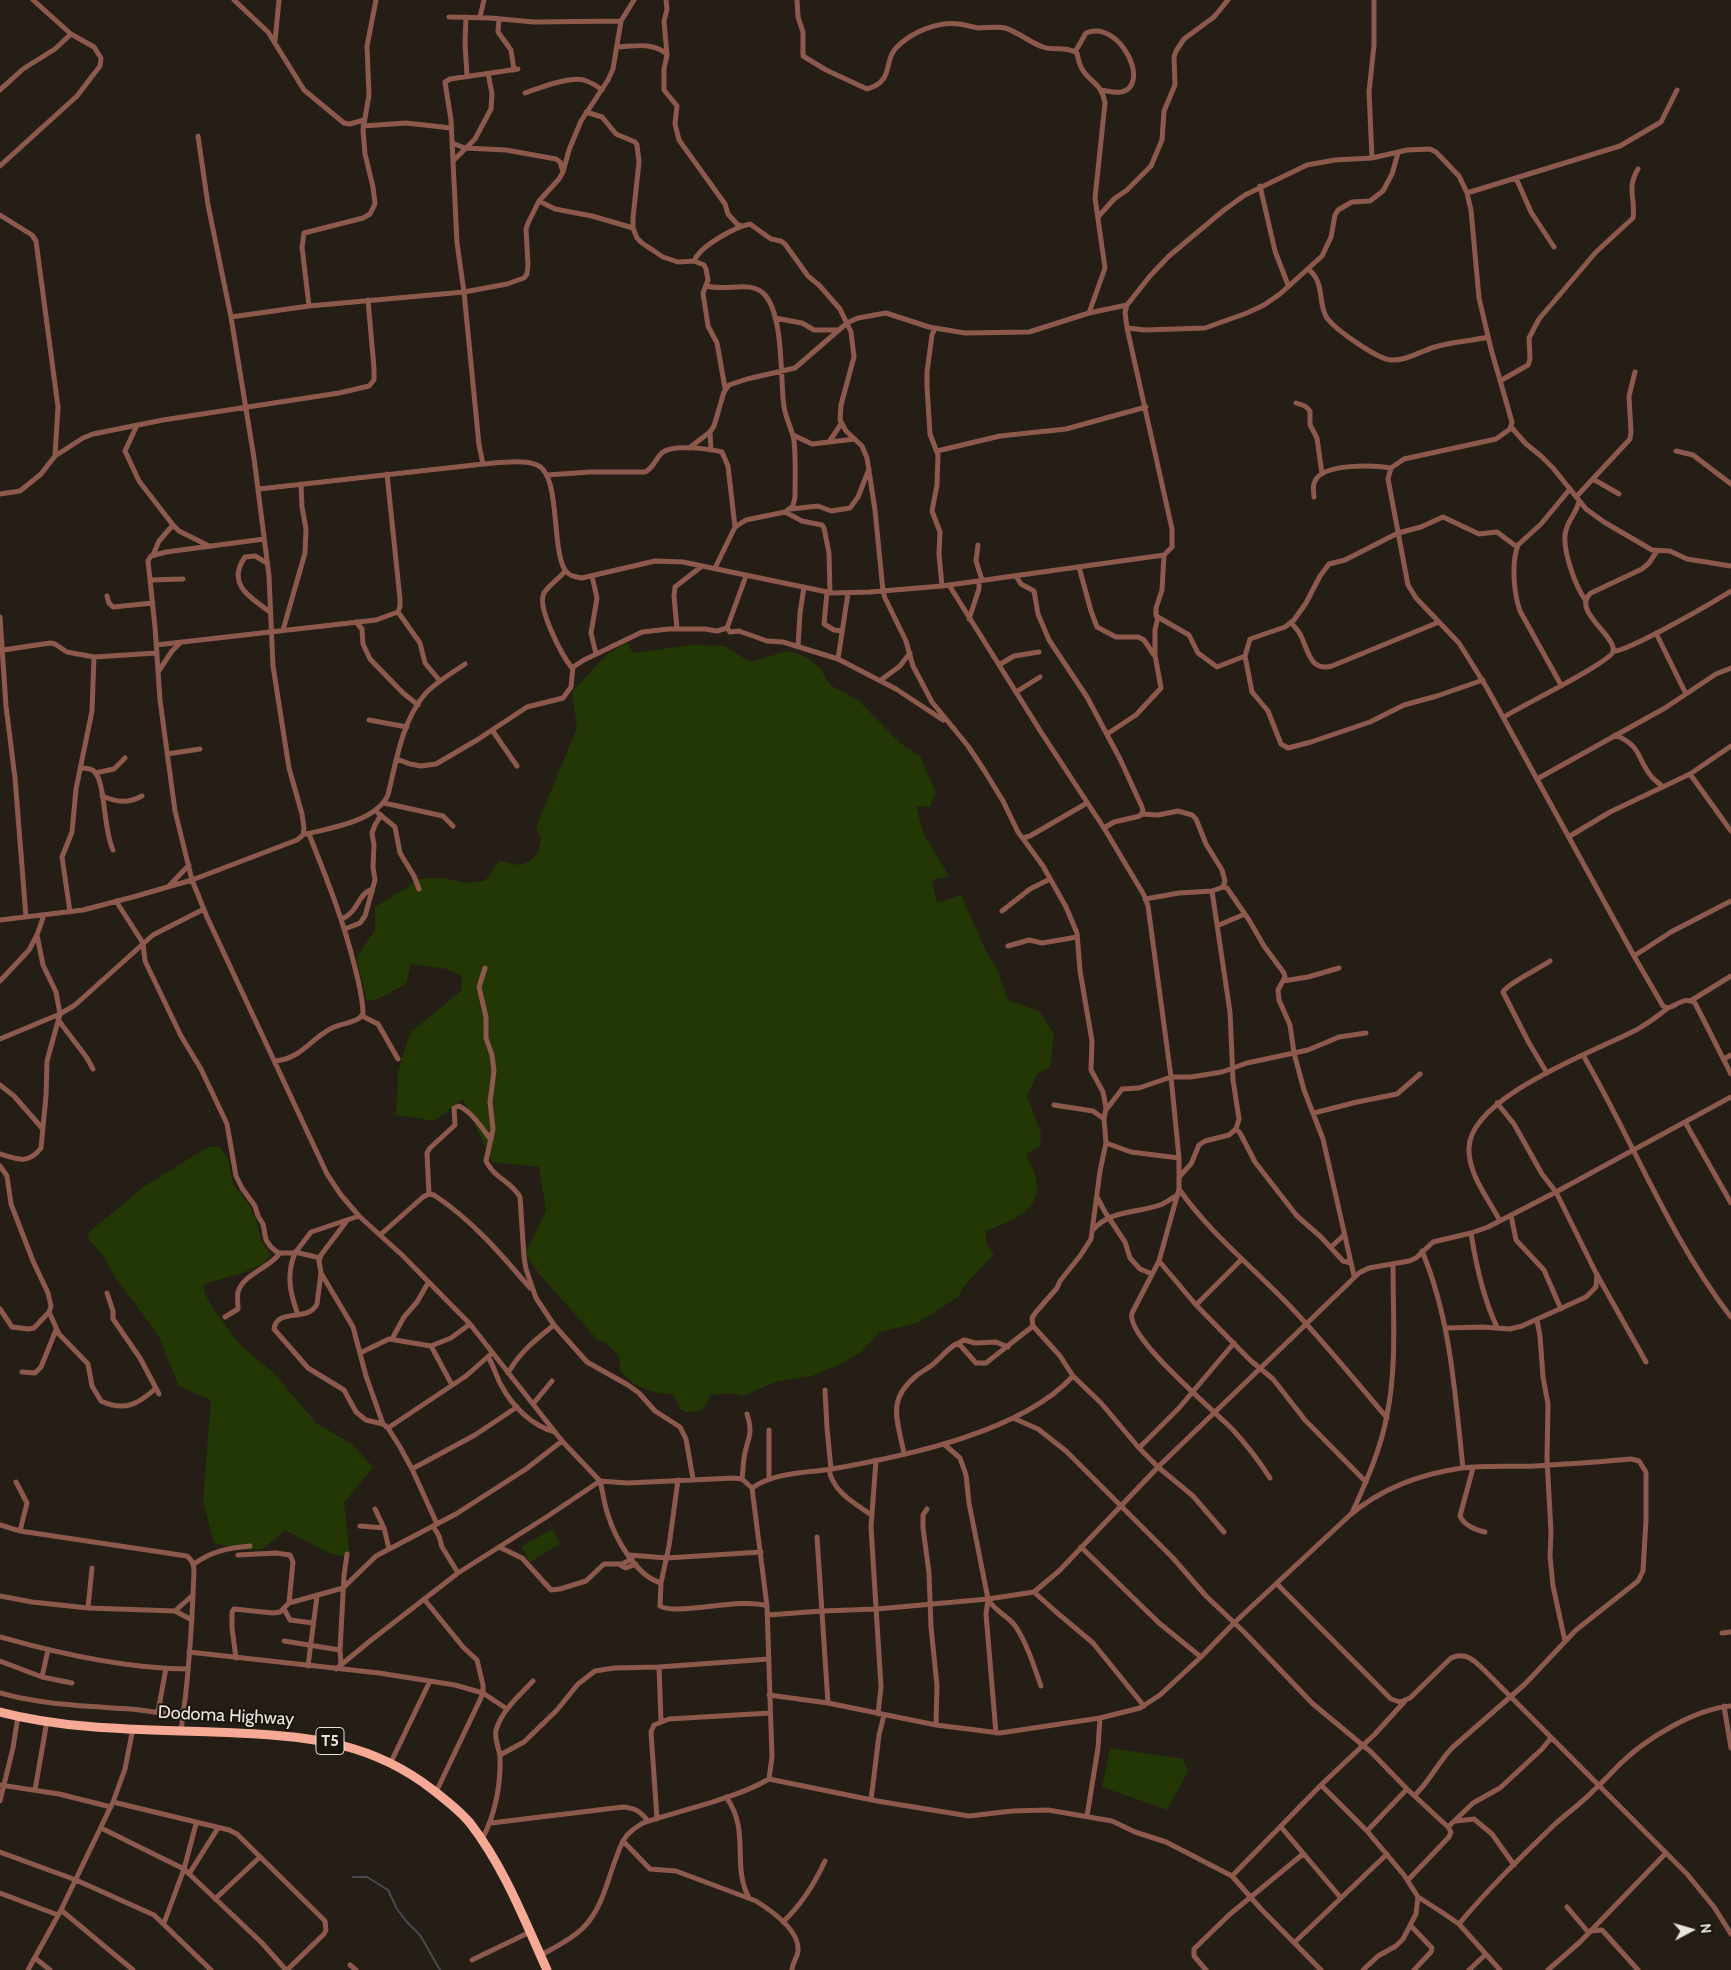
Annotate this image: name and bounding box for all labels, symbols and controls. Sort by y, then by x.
street label: Dodoma Highway [157,1702,295,1730]
road number: T5 [316,1728,344,1754]
north arrow [1666,1905,1716,1955]
text: N [1696,1923,1715,1934]

